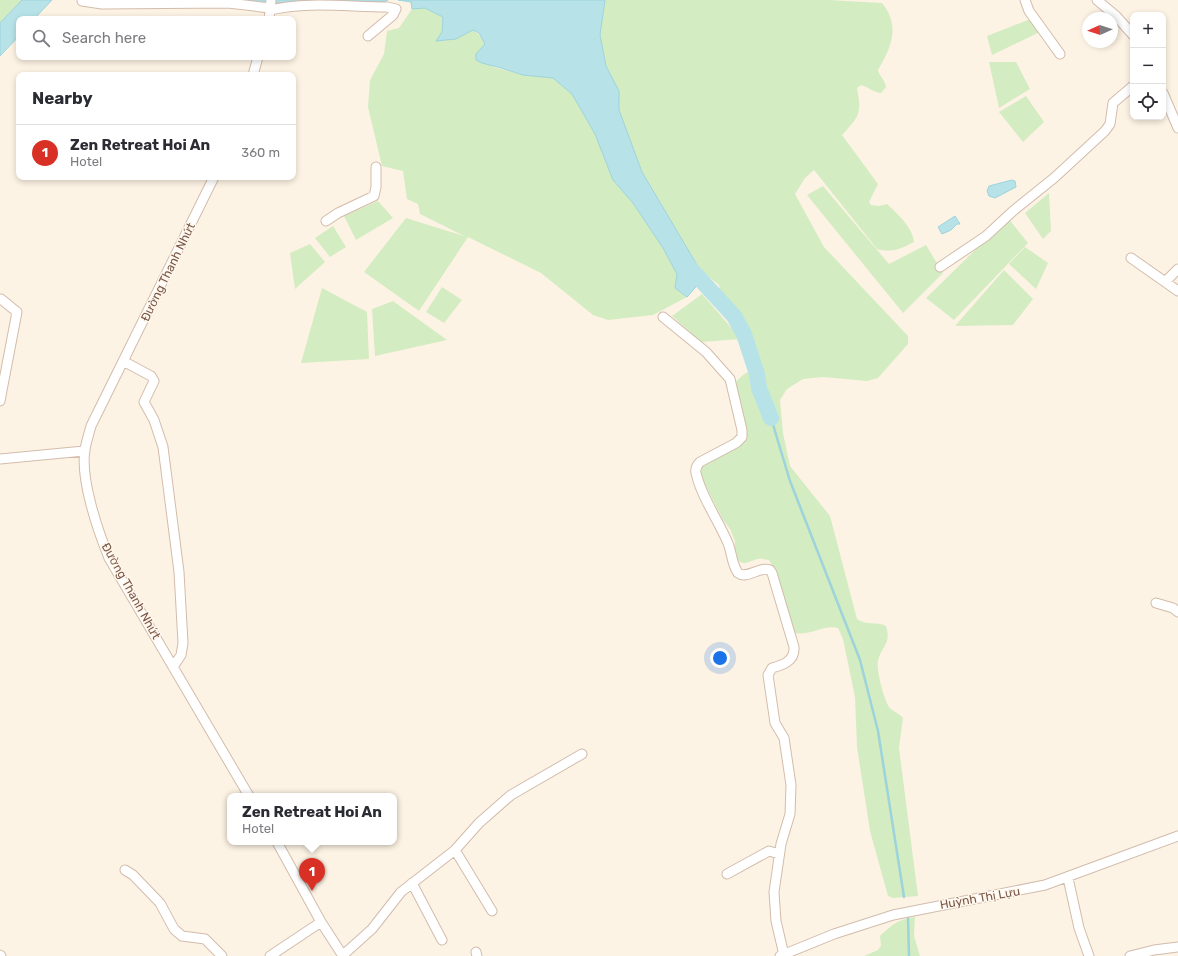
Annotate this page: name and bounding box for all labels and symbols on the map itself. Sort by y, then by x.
north arrow [1082,12,1118,48]
street label: Đường Thanh Nhứt [138,220,198,324]
street label: Đường Thanh Nhứt [99,540,163,642]
your location [710,648,730,668]
pin: 1 [299,858,325,891]
street label: Huỳnh Thị Lựu [939,884,1021,912]

